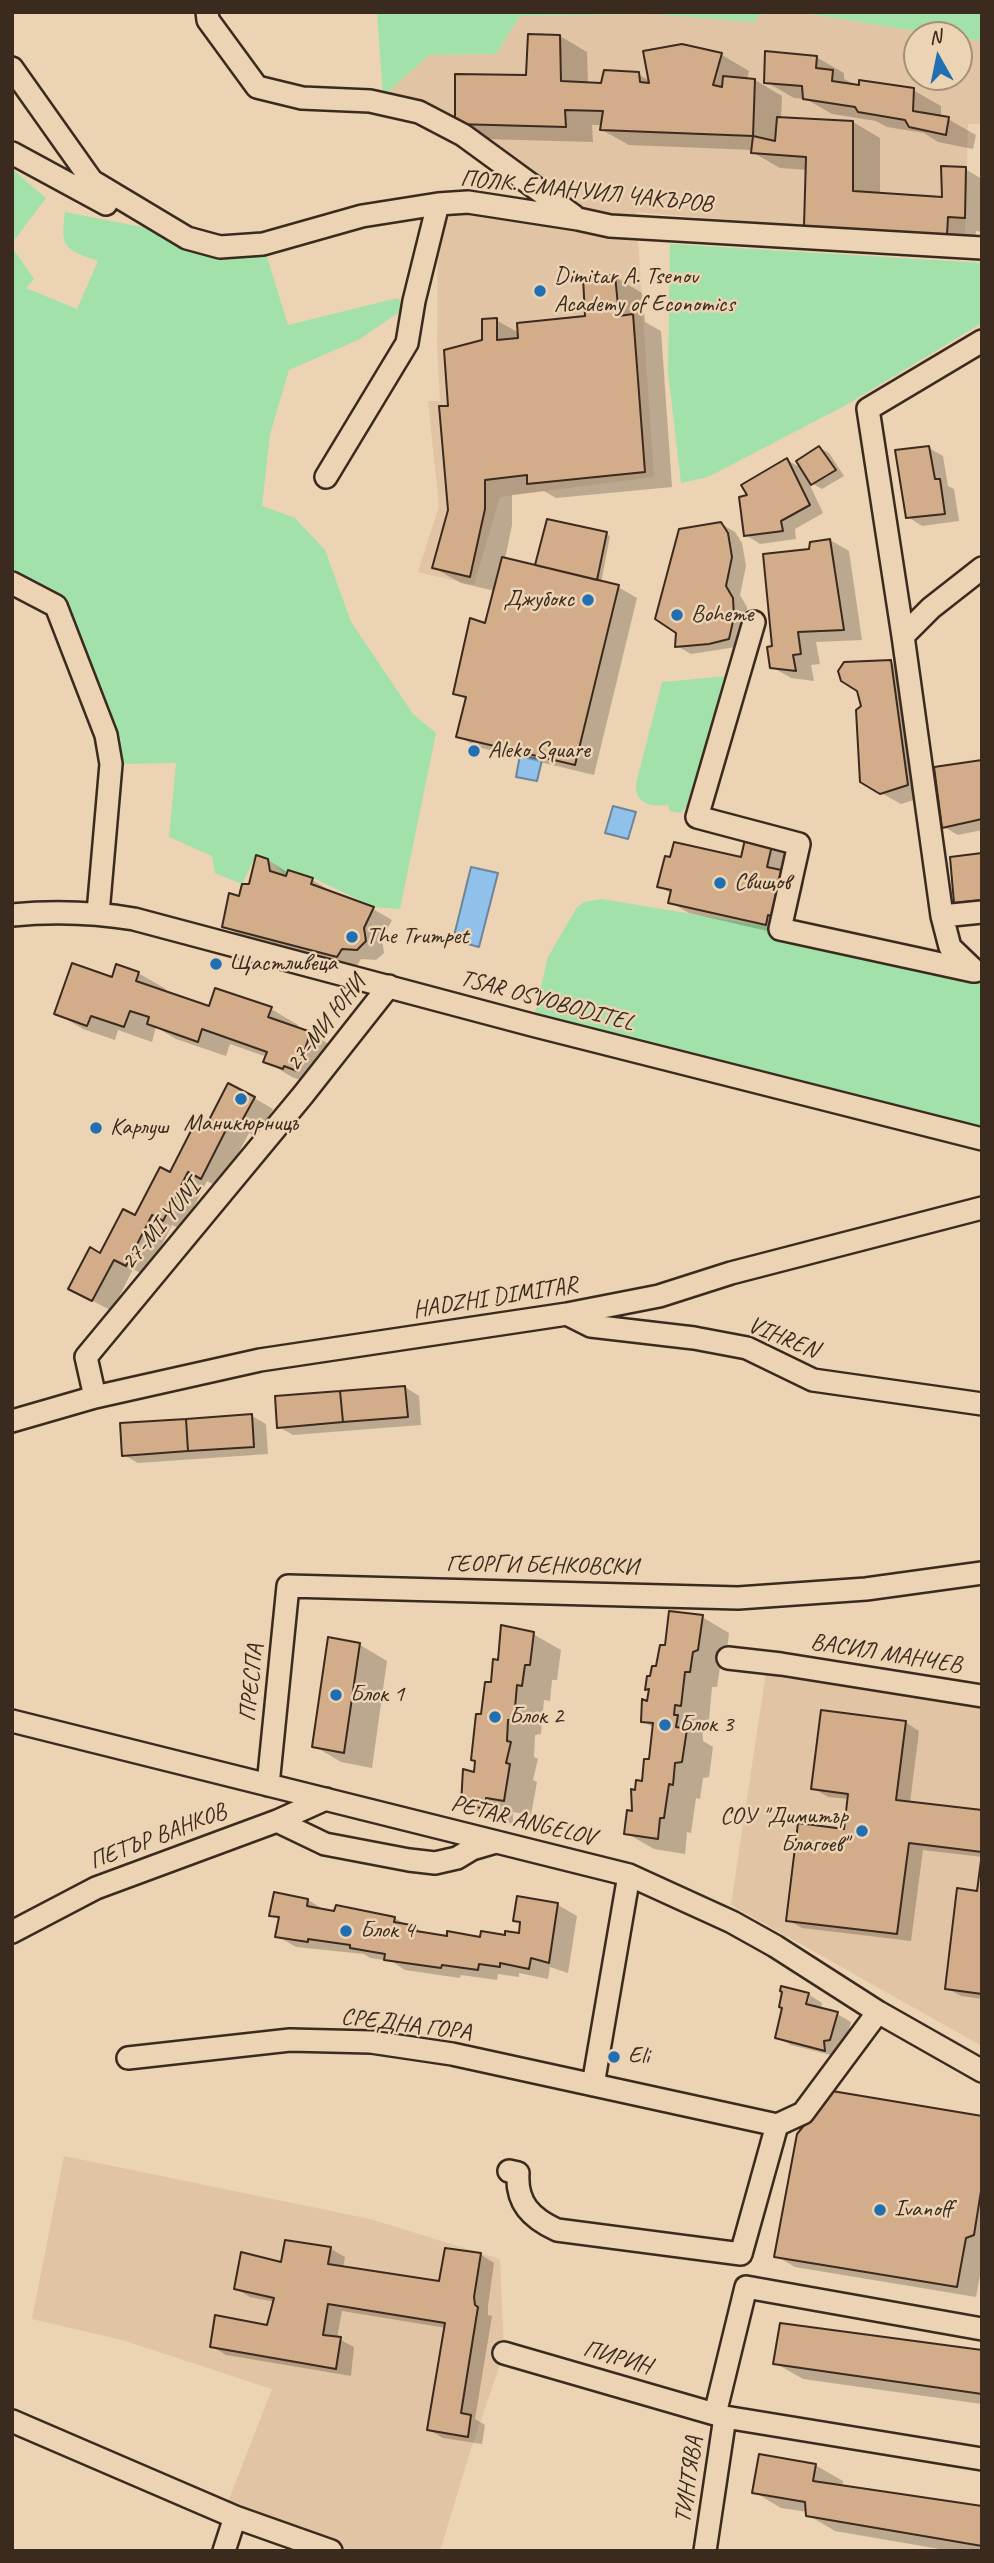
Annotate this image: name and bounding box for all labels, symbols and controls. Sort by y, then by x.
north arrow [903,21,973,91]
text: N [927,24,943,50]
street label: ПОЛК. ЕМАНУИЛ ЧАКЪРОВ [459,164,713,220]
place label: Dimitar A. Tsenov Academy of Economics [554,263,735,319]
marker: Dimitar A. Tsenov Academy of Economics [532,283,548,299]
place label: Джубокс [503,586,574,614]
marker: Джубокс [580,592,596,608]
place label: Boheme [691,601,753,629]
marker: Boheme [669,607,685,623]
place label: Aleko Square [488,737,590,765]
marker: Aleko Square [466,743,482,759]
place label: Свищов [734,869,790,897]
marker: Свищов [712,875,728,891]
place label: The Trumpet [366,923,468,951]
marker: The Trumpet [344,929,360,945]
place label: Щастливеца [230,950,337,978]
marker: Щастливеца [208,956,224,972]
street label: TSAR OSVOBODITEL [457,964,637,1038]
street label: 27-МИ ЮНИ [280,971,372,1077]
marker: Маникюрницъ [233,1091,249,1107]
place label: Маникюрницъ [183,1110,299,1138]
place label: Карлуш [110,1114,169,1142]
marker: Карлуш [88,1120,104,1136]
street label: 27-MI YUNI [115,1174,207,1276]
street label: HADZHI DIMITAR [411,1271,579,1325]
street label: VIHREN [744,1311,822,1365]
street label: ГЕОРГИ БЕНКОВСКИ [446,1550,638,1582]
street label: ВАСИЛ МАНЧЕВ [809,1628,963,1680]
street label: ПРЕСПА [234,1643,270,1723]
place label: Блок 1 [350,1681,404,1709]
marker: Блок 1 [328,1687,344,1703]
place label: Блок 2 [509,1703,563,1731]
marker: Блок 2 [487,1709,503,1725]
place label: Блок 3 [679,1711,733,1739]
marker: Блок 3 [657,1717,673,1733]
street label: PETAR ANGELOV [448,1789,598,1853]
street label: ПЕТЪР ВАНКОВ [86,1798,230,1876]
place label: СОУ "Димитър Благоев" [720,1803,848,1859]
marker: СОУ "Димитър Благоев" [854,1823,870,1839]
place label: Блок 4 [360,1917,414,1945]
marker: Блок 4 [338,1923,354,1939]
street label: СРЕДНА ГОРА [339,2003,473,2047]
place label: Eli [628,2043,649,2071]
marker: Eli [606,2049,622,2065]
place label: Ivanoff [894,2196,953,2224]
marker: Ivanoff [872,2202,888,2218]
street label: ПИРИН [580,2335,654,2381]
street label: ТИНТЯВА [669,2435,709,2525]

